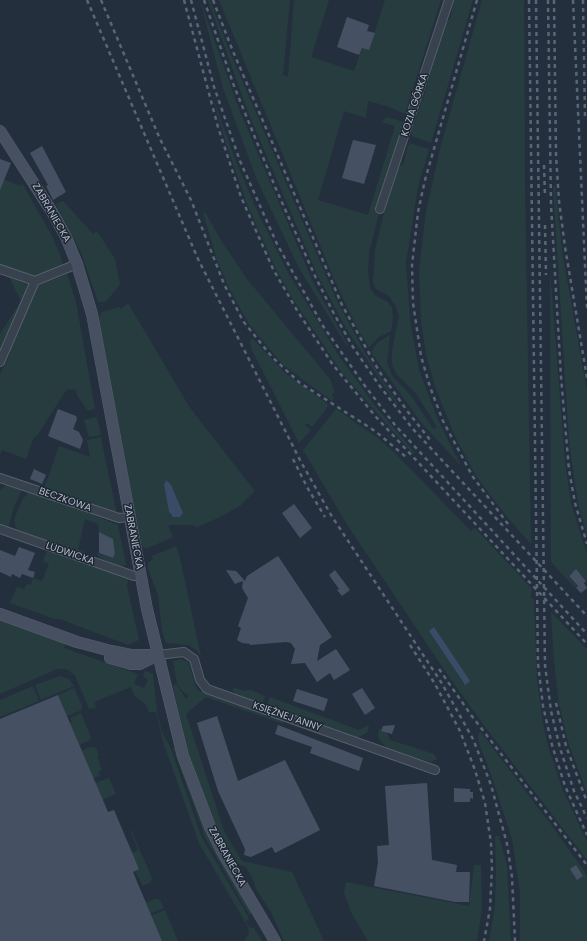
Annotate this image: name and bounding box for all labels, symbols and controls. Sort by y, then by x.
street label: KOZIA GÓRKA [399,72,431,138]
street label: ZABRANIECKA [29,181,73,245]
street label: BECZKOWA [37,485,93,515]
street label: ZABRANIECKA [121,503,145,571]
street label: LUDWICKA [44,540,96,568]
street label: KSIĘŻNEJ ANNY [251,700,323,734]
street label: ZABRANIECKA [206,825,248,889]

